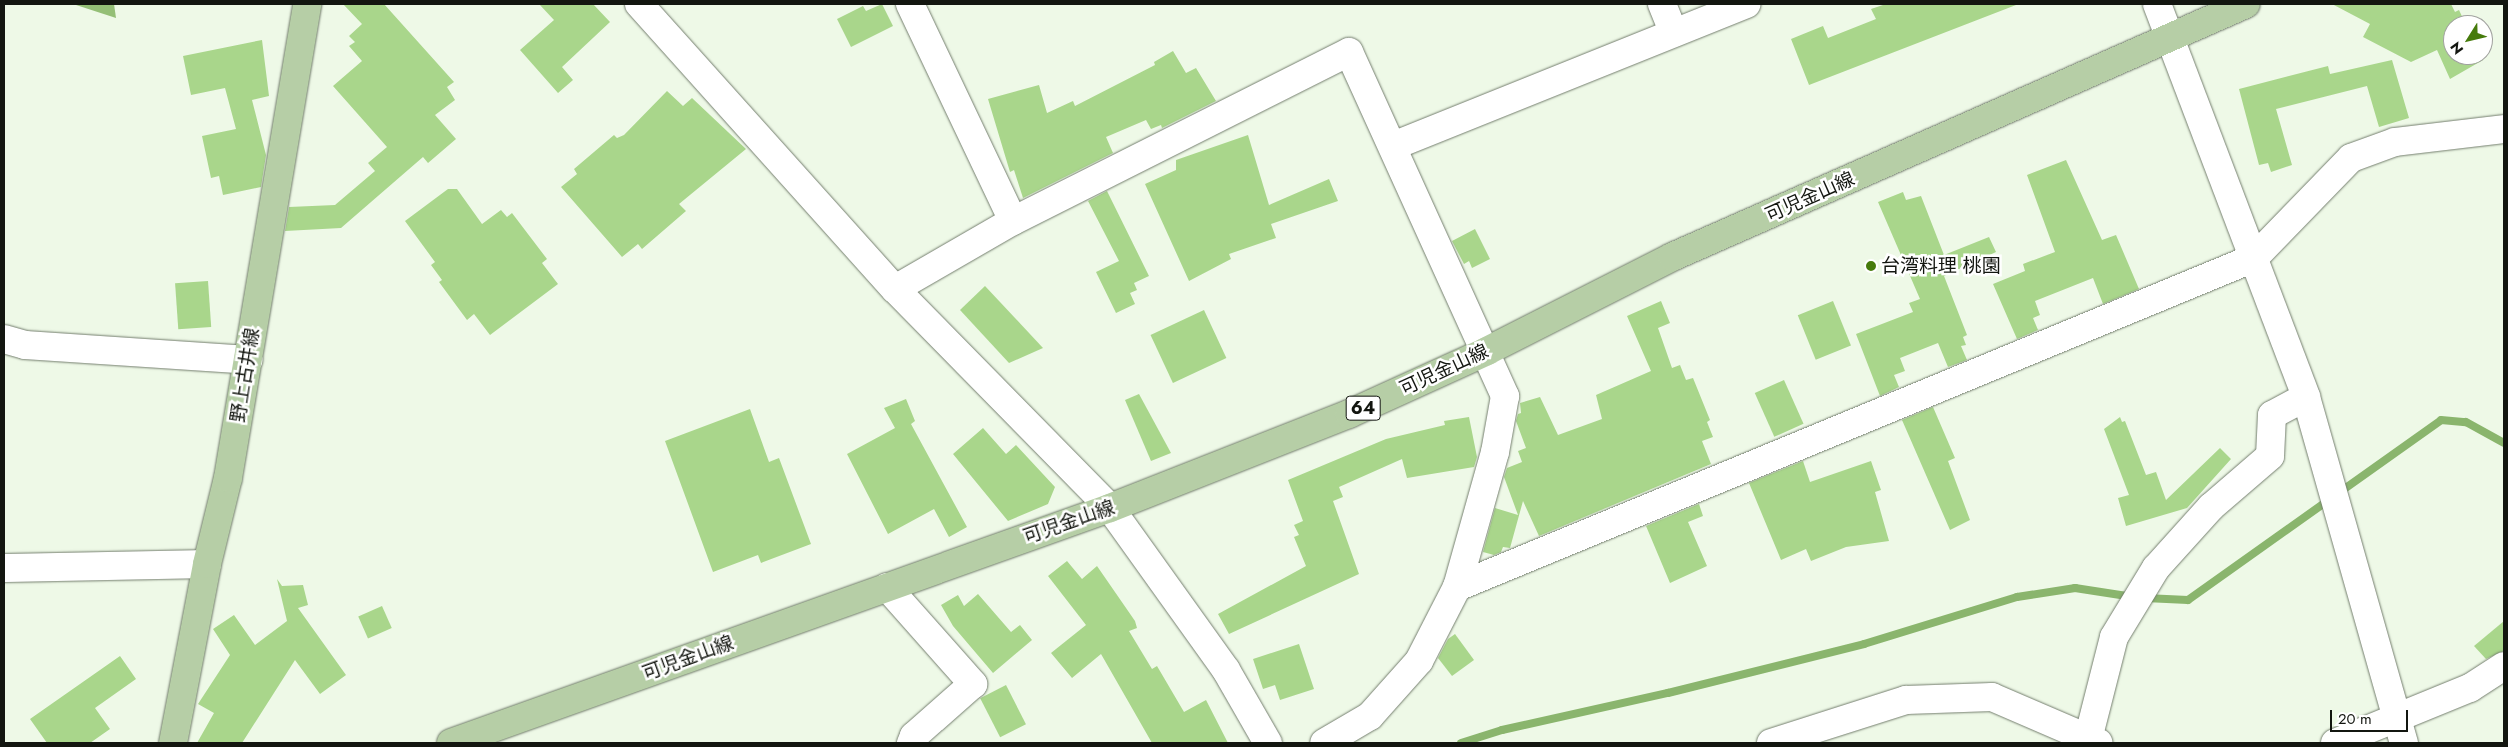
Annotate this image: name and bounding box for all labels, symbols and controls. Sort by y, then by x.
north arrow [2443,15,2493,65]
text: N [2445,38,2468,59]
street label: 可児金山線 [1762,167,1858,227]
place label: 台湾料理 桃園 [1881,255,2001,277]
marker: 台湾料理 桃園 [1865,260,1877,272]
street label: 野上古井線 [226,326,264,424]
street label: 可児金山線 [1396,340,1492,400]
road number: 64 [1346,392,1380,423]
street label: 可児金山線 [1020,496,1118,548]
street label: 可児金山線 [639,631,737,685]
scale bar [2333,700,2410,732]
text: 20 m [2338,708,2372,730]

